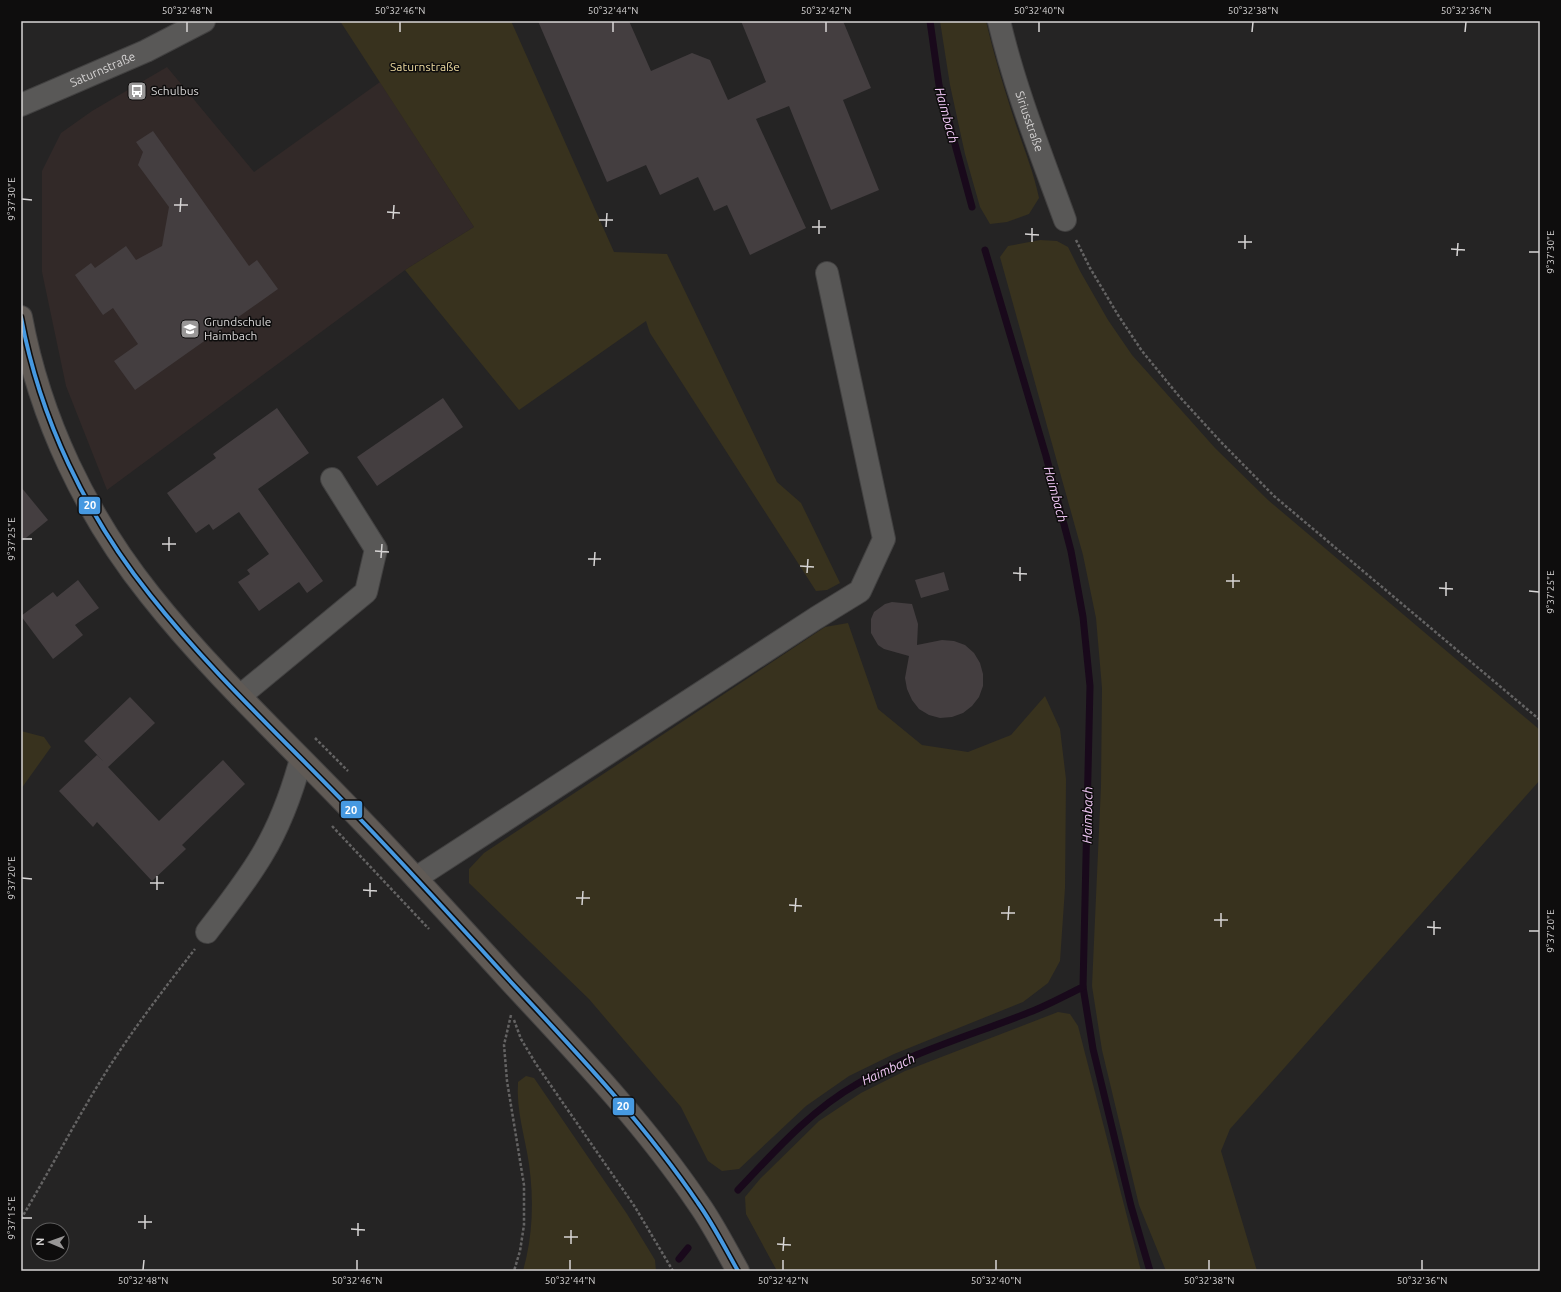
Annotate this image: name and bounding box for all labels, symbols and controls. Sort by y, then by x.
text: 50°32'48"N [162,5,212,16]
text: 50°32'46"N [375,5,425,16]
text: 50°32'44"N [588,5,638,16]
text: 50°32'42"N [801,5,851,16]
text: 50°32'40"N [1014,5,1064,16]
text: 50°32'38"N [1228,5,1278,16]
text: 50°32'36"N [1441,5,1491,16]
street label: Saturnstraße [68,49,137,89]
park label: Saturnstraße [390,60,460,73]
bus stop icon: Schulbus [126,80,148,102]
place label: Schulbus [151,84,199,97]
water label: Haimbach [933,86,961,144]
street label: Siriusstraße [1013,89,1046,153]
text: 9°37'30"E [6,177,17,221]
text: 9°37'30"E [1545,230,1556,274]
place label: Grundschule Haimbach [204,315,272,342]
school or university icon: Grundschule Haimbach [179,318,201,340]
water label: Haimbach [1042,465,1070,523]
line badge: 20 [78,496,101,515]
text: 20 [84,499,96,511]
text: 9°37'25"E [6,517,17,561]
text: 9°37'25"E [1545,570,1556,614]
water label: Haimbach [1080,786,1094,844]
line badge: 20 [340,800,363,819]
text: 20 [345,804,357,816]
text: 9°37'20"E [6,856,17,900]
text: 9°37'20"E [1545,909,1556,953]
water label: Haimbach [859,1051,917,1087]
line badge: 20 [612,1097,635,1116]
text: 20 [617,1100,629,1112]
text: 9°37'15"E [6,1196,17,1240]
north arrow [30,1222,70,1262]
text: N [34,1237,46,1246]
text: 50°32'48"N [118,1275,168,1286]
text: 50°32'46"N [332,1275,382,1286]
text: 50°32'44"N [545,1275,595,1286]
text: 50°32'42"N [758,1275,808,1286]
text: 50°32'40"N [971,1275,1021,1286]
text: 50°32'38"N [1184,1275,1234,1286]
text: 50°32'36"N [1397,1275,1447,1286]

